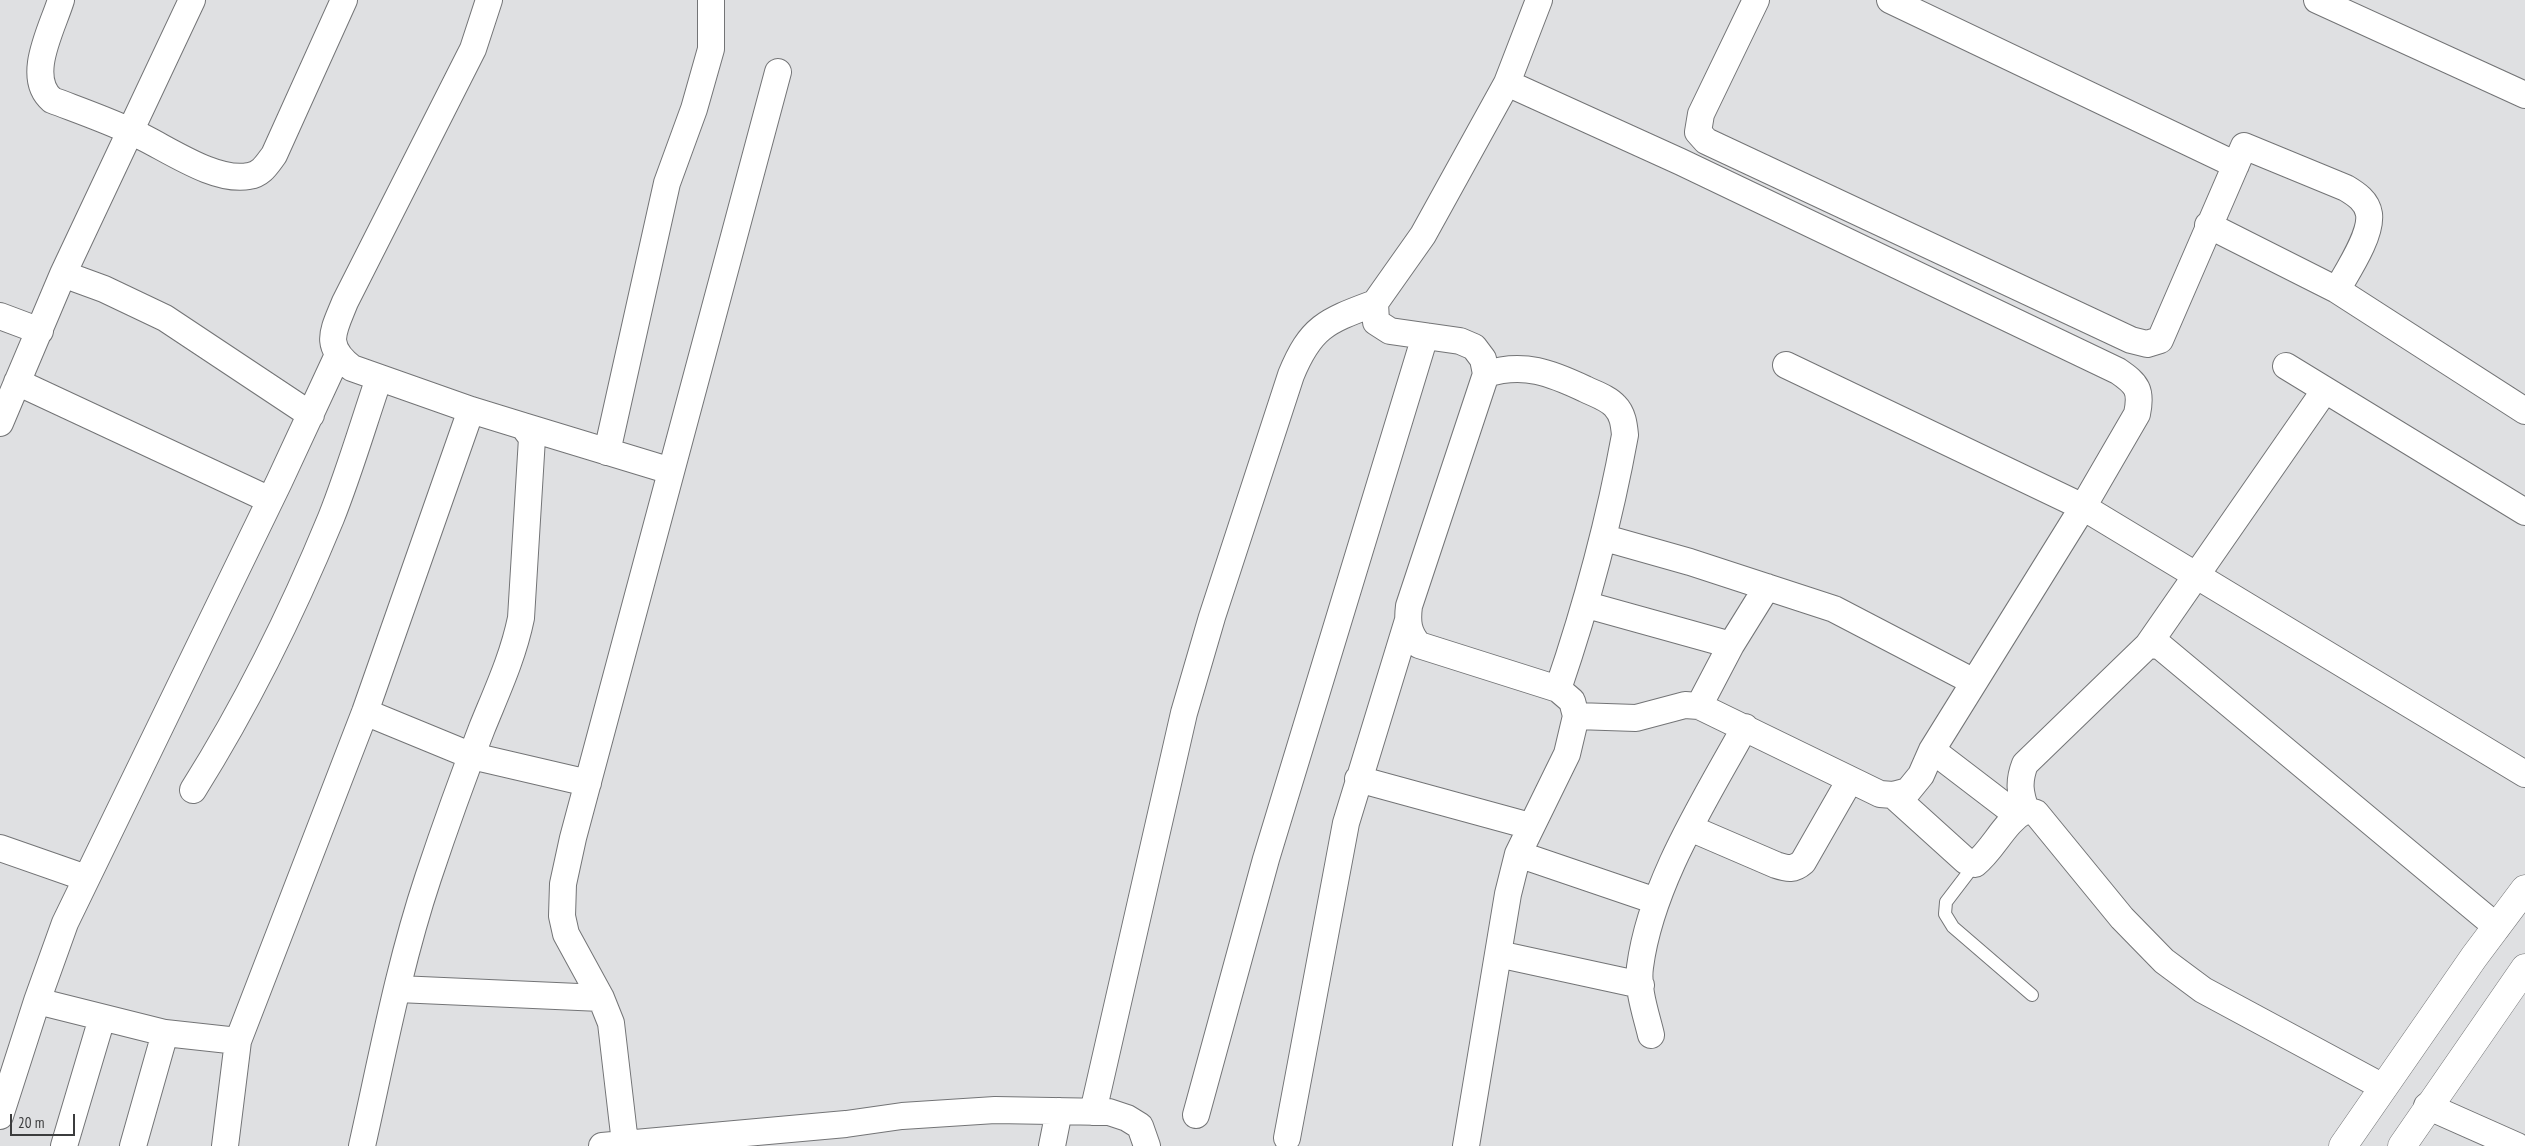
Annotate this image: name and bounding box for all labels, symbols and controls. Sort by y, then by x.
scale bar [12,1104,78,1136]
text: 20 m [18,1113,44,1132]

